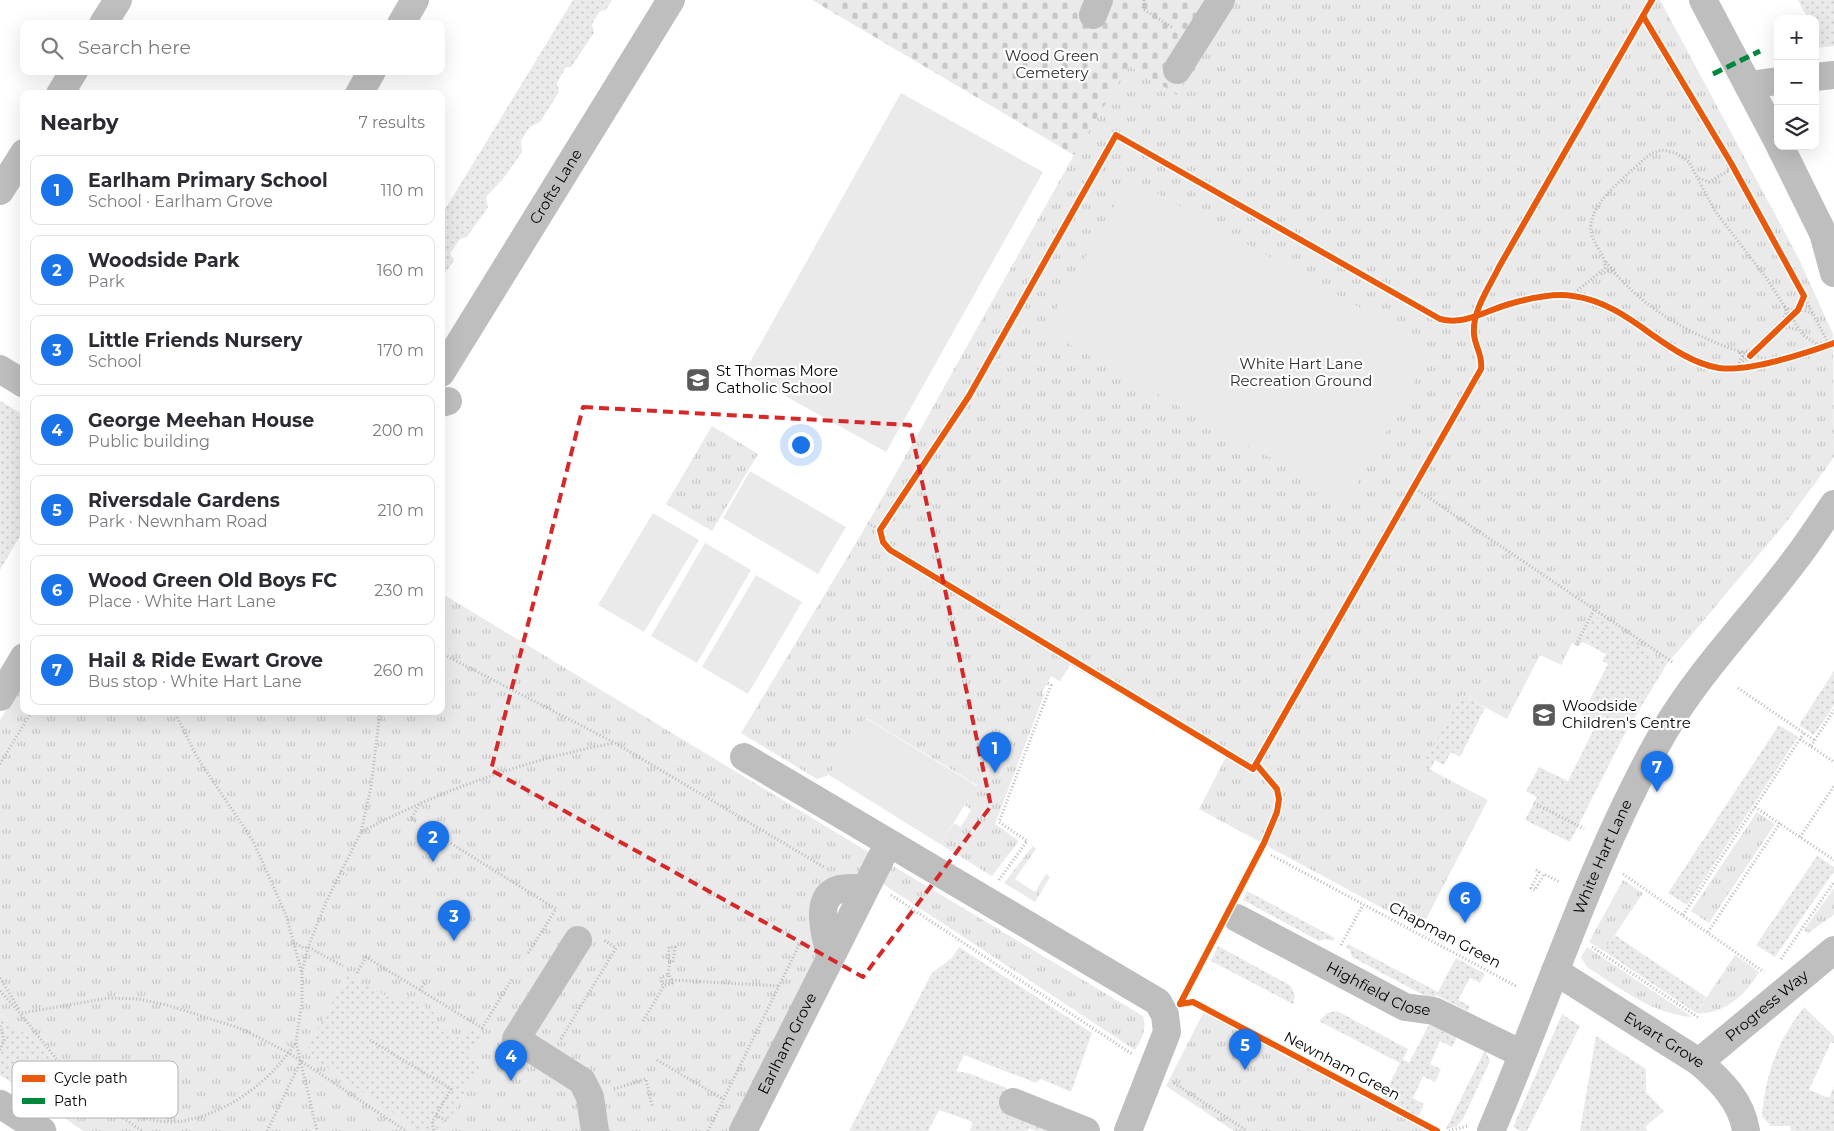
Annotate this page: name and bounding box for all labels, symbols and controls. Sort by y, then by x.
map controls [1774,15,1819,150]
button: + [1774,15,1819,60]
search box [20,20,445,75]
icon: search [38,34,66,62]
text: Search here [78,36,191,59]
park label: Wood Green Cemetery [1005,46,1099,82]
button: − [1774,60,1819,105]
button: layers [1774,105,1819,150]
text: Nearby [40,110,119,135]
text: 7 results [358,113,425,132]
street label: Crofts Lane [525,145,586,228]
text: Earlham Primary School [88,169,328,192]
text: 1 [54,181,60,200]
text: 110 m [381,181,424,200]
text: School · Earlham Grove [88,192,273,211]
text: Woodside Park [88,249,239,272]
text: 2 [52,261,62,280]
text: 160 m [377,261,424,280]
text: Park [88,272,125,291]
text: Little Friends Nursery [88,329,302,352]
text: 3 [52,341,62,360]
text: 170 m [377,341,424,360]
text: School [88,352,142,371]
park label: White Hart Lane Recreation Ground [1230,354,1372,390]
place label: St Thomas More Catholic School [716,361,838,397]
school or university icon: St Thomas More Catholic School [685,367,711,393]
text: George Meehan House [88,409,314,432]
text: 4 [51,421,63,440]
text: 200 m [373,421,424,440]
text: Public building [88,432,210,451]
your location [788,432,814,458]
text: Riversdale Gardens [88,489,280,512]
text: 5 [52,501,62,520]
text: 210 m [377,501,424,520]
text: Park · Newnham Road [88,512,268,531]
text: Wood Green Old Boys FC [88,569,337,592]
text: 6 [52,581,62,600]
text: 230 m [374,581,424,600]
text: Place · White Hart Lane [88,592,276,611]
text: Hail & Ride Ewart Grove [88,649,323,672]
text: 7 [52,661,62,680]
text: 260 m [373,661,424,680]
text: Bus stop · White Hart Lane [88,672,302,691]
place label: Woodside Children's Centre [1562,696,1691,732]
school or university icon: Woodside Children's Centre [1531,702,1557,728]
pin: 1 [979,732,1011,773]
pin: 7 [1641,751,1673,792]
street label: White Hart Lane [1569,796,1636,917]
pin: 2 [417,821,449,862]
pin: 6 [1449,882,1481,923]
street label: Chapman Green [1386,897,1505,972]
pin: 3 [438,900,470,941]
street label: Highfield Close [1323,957,1432,1019]
street label: Progress Way [1721,965,1812,1045]
street label: Earlham Grove [753,989,820,1097]
street label: Ewart Grove [1621,1007,1708,1072]
street label: Newnham Green [1281,1027,1404,1104]
pin: 5 [1229,1029,1261,1070]
pin: 4 [495,1040,527,1081]
legend [12,1061,178,1118]
text: Cycle path [54,1069,128,1087]
text: Path [54,1092,87,1110]

